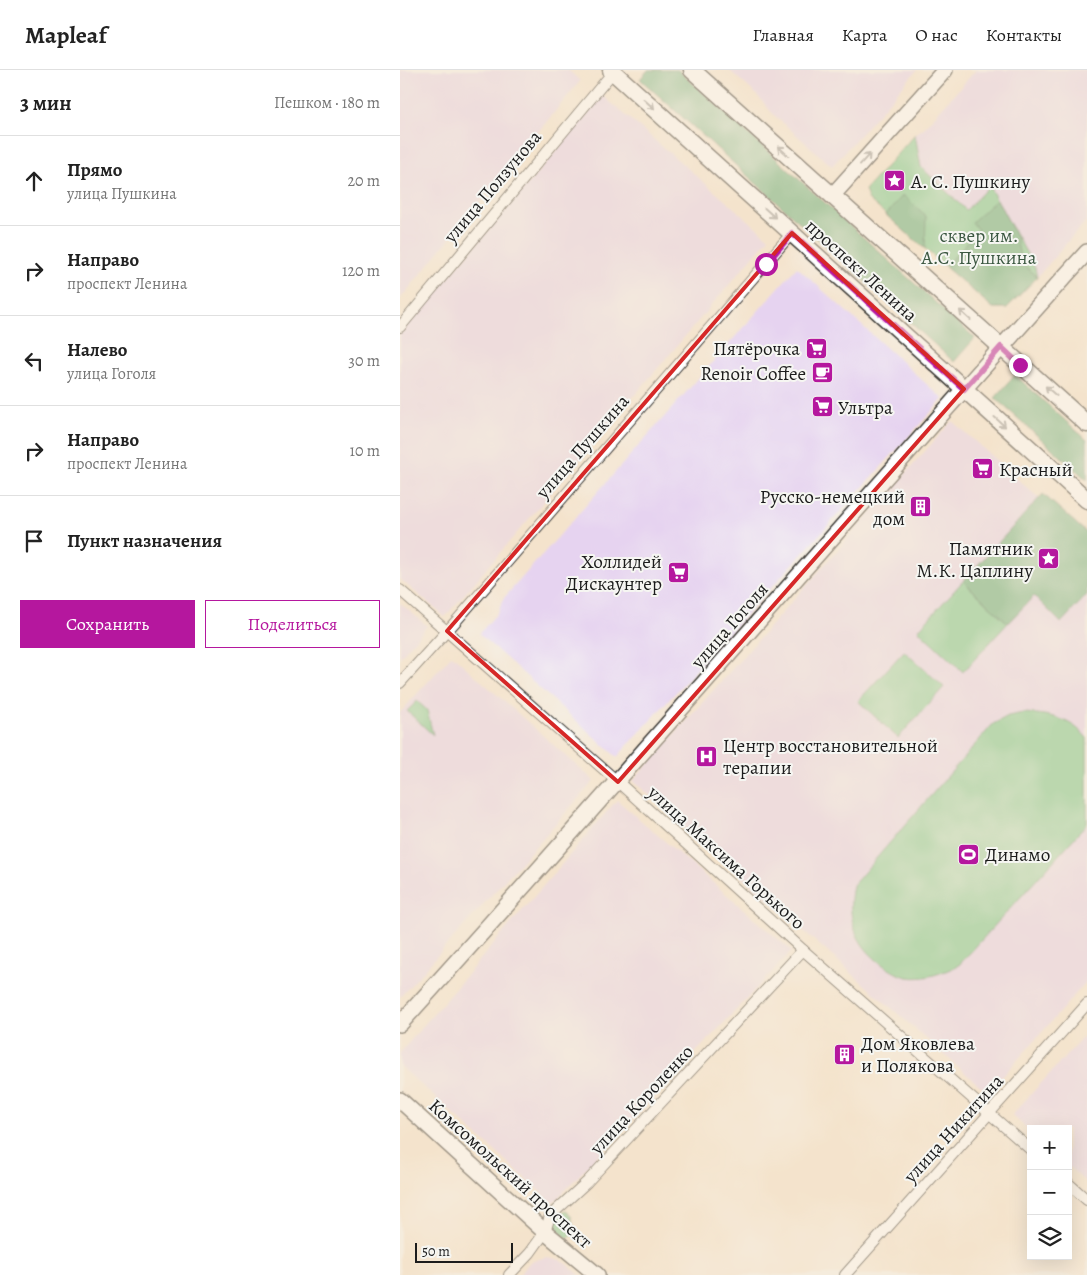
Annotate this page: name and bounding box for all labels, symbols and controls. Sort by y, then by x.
text: Mapleaf [25,19,107,51]
text: Главная [753,23,814,47]
text: Карта [842,23,887,47]
text: О нас [915,23,958,47]
text: Контакты [986,23,1062,47]
text: 3 мин [20,89,72,117]
text: Пешком · 180 m [274,92,380,114]
one-way arrow [643,99,656,110]
street label: улица Ползунова [437,125,548,249]
one-way arrow [777,146,790,157]
one-way arrow [859,153,871,166]
text: Прямо [67,157,122,183]
icon: ahead [20,167,48,195]
place icon: А. С. Пушкину [883,169,907,193]
place label: А. С. Пушкину [910,169,1030,195]
text: 20 m [347,170,380,192]
text: улица Пушкина [67,183,177,205]
one-way arrow [763,207,776,219]
street label: проспект Ленина [800,213,923,328]
park label: сквер им. А.С. Пушкина [921,223,1037,271]
text: Направо [67,247,139,273]
route start [755,253,778,276]
icon: right [20,257,48,285]
text: 120 m [342,260,380,282]
text: проспект Ленина [67,273,187,295]
one-way arrow [958,309,971,320]
place label: Пятёрочка [713,336,800,362]
supermarket icon: Пятёрочка [804,336,828,360]
text: Налево [67,337,127,363]
icon: left [20,347,48,375]
text: 30 m [348,350,380,372]
route end [1009,354,1032,377]
place label: Renoir Coffee [701,361,806,387]
cafe icon: Renoir Coffee [810,361,834,385]
text: улица Гоголя [67,363,156,385]
one-way arrow [1044,386,1057,397]
street label: улица Пушкина [530,389,635,505]
supermarket icon: Ультра [810,395,834,419]
place label: Ультра [838,395,893,421]
one-way arrow [994,416,1007,428]
text: Направо [67,427,139,453]
icon: right [20,437,48,465]
text: 10 m [350,440,380,462]
text: проспект Ленина [67,453,187,475]
supermarket icon: Красный [971,457,995,481]
place label: Красный [999,457,1073,483]
place label: Русско-немецкий дом [760,484,905,532]
building icon: Русско-немецкий дом [909,495,933,519]
icon: arrive [20,527,48,555]
text: Пункт назначения [67,528,222,554]
place label: Памятник М.К. Цаплину [917,536,1033,584]
place icon: Памятник М.К. Цаплину [1037,547,1061,571]
place label: Холлидей Дискаунтер [566,549,662,597]
supermarket icon: Холлидей Дискаунтер [666,560,690,584]
street label: улица Гоголя [684,577,774,675]
button: Сохранить [20,600,195,648]
button: Поделиться [205,600,380,648]
place label: Центр восстановительной терапии [723,733,938,781]
hospital icon: Центр восстановительной терапии [695,744,719,768]
street label: улица Максима Горького [641,779,811,936]
sports icon: Динамо [957,842,981,866]
place label: Динамо [985,842,1050,868]
place label: Дом Яковлева и Полякова [861,1031,975,1079]
street label: улица Короленко [583,1039,699,1161]
building icon: Дом Яковлева и Полякова [833,1042,857,1066]
street label: улица Никитина [897,1069,1010,1189]
street label: Комсомольский проспект [423,1093,598,1255]
map controls [1027,1125,1072,1260]
button: + [1027,1125,1072,1170]
button: − [1027,1170,1072,1215]
button: layers [1027,1215,1072,1260]
scale bar [415,1240,512,1263]
text: 50 m [422,1242,450,1261]

